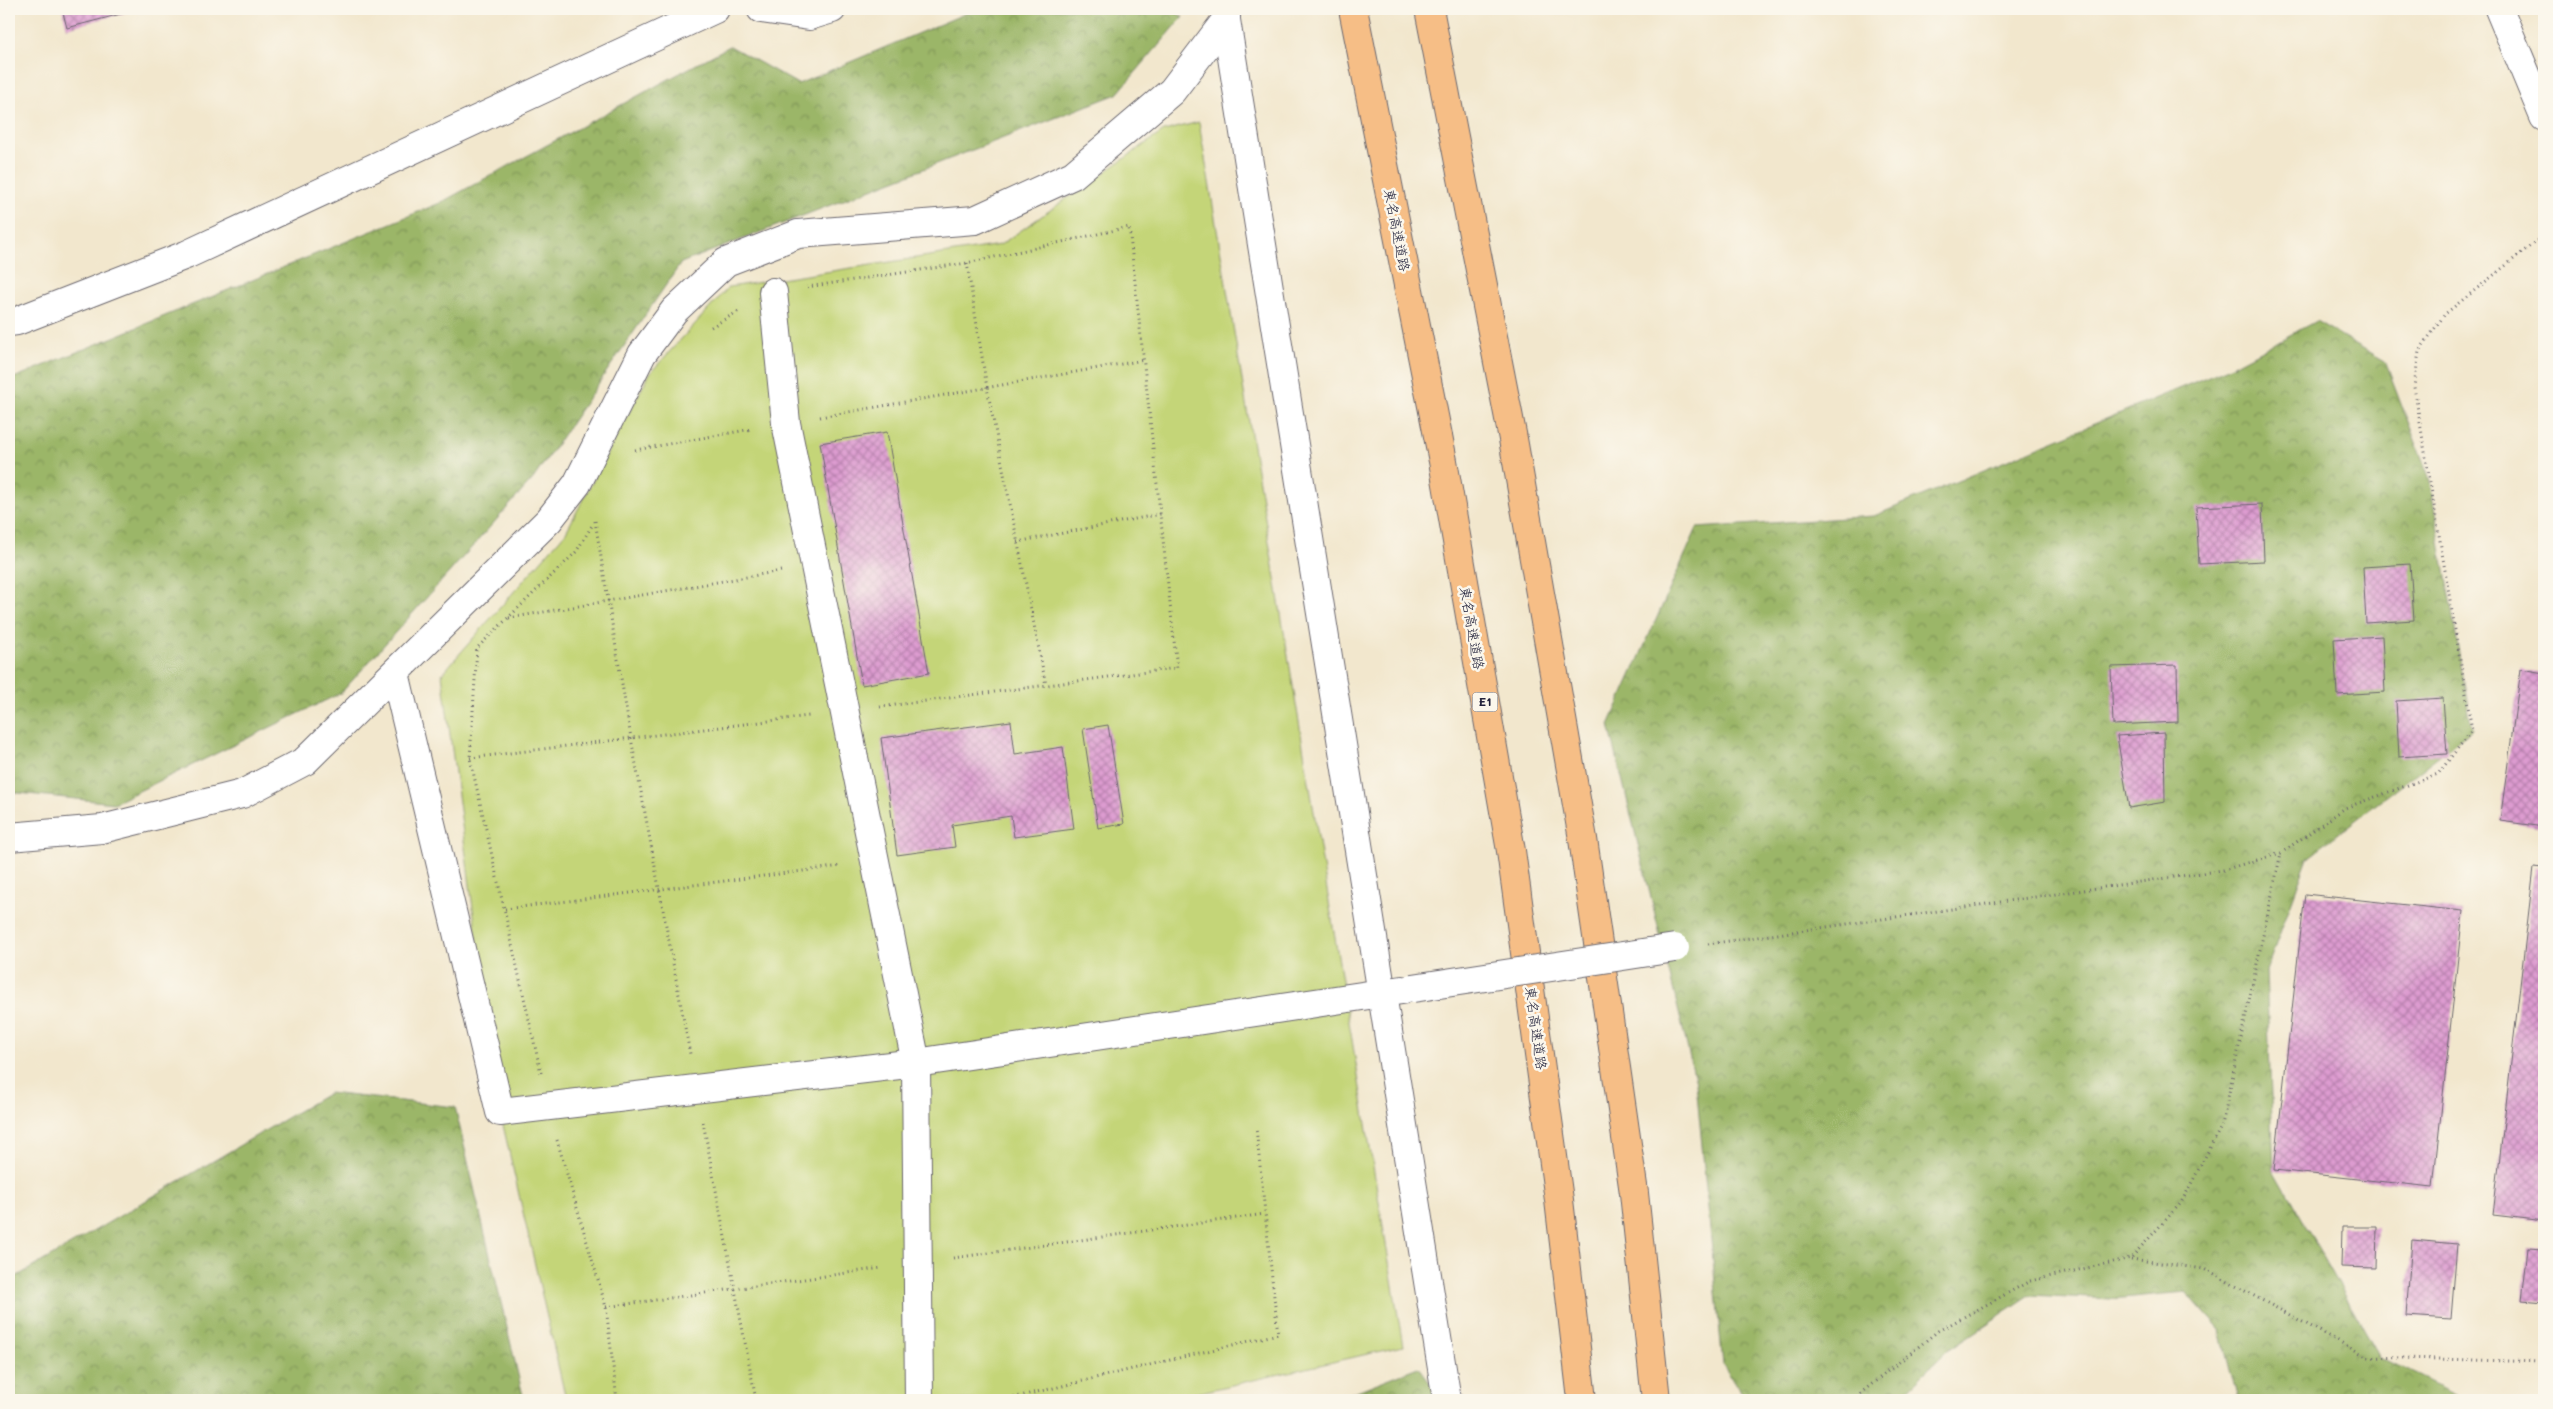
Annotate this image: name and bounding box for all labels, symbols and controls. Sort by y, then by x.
street label: 東名高速道路 [1380,187,1415,273]
street label: 東名高速道路 [1456,585,1489,671]
road number: E1 [1472,692,1498,712]
street label: 東名高速道路 [1521,985,1552,1071]

